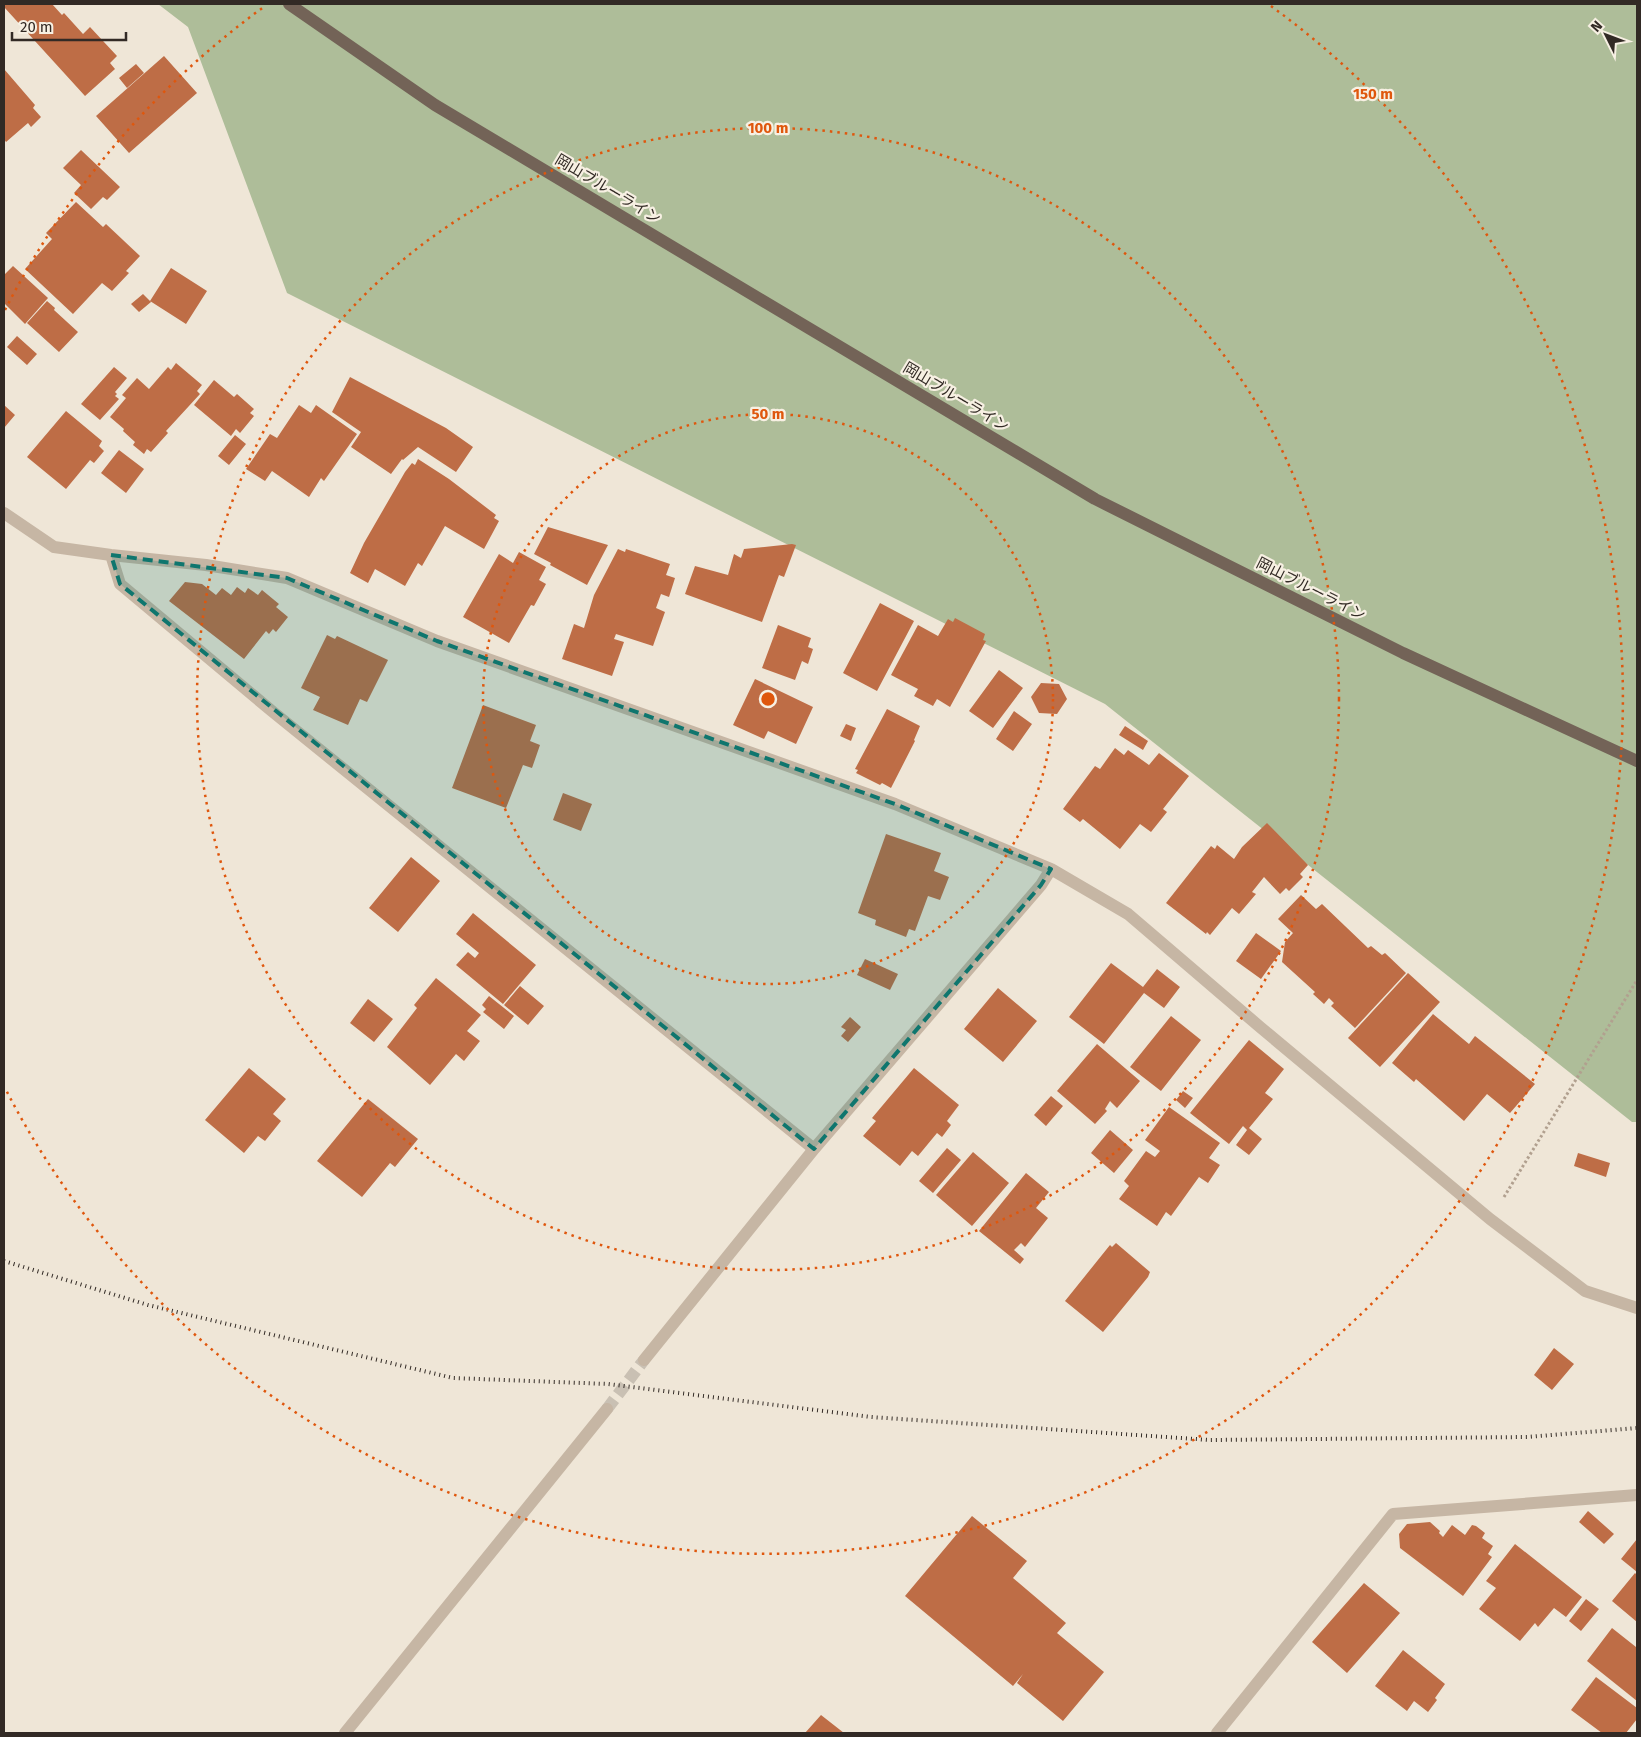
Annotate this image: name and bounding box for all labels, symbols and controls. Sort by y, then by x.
scale bar [12,10,126,42]
north arrow [1581,10,1631,60]
text: N [1587,17,1606,36]
text: 20 m [20,18,53,36]
text: 150 m [1353,85,1393,103]
text: 100 m [748,119,788,137]
street label: 岡山ブルーライン [552,150,664,228]
street label: 岡山ブルーライン [900,358,1012,436]
text: 50 m [751,405,785,423]
street label: 岡山ブルーライン [1253,554,1369,624]
centre of rings [759,690,777,708]

